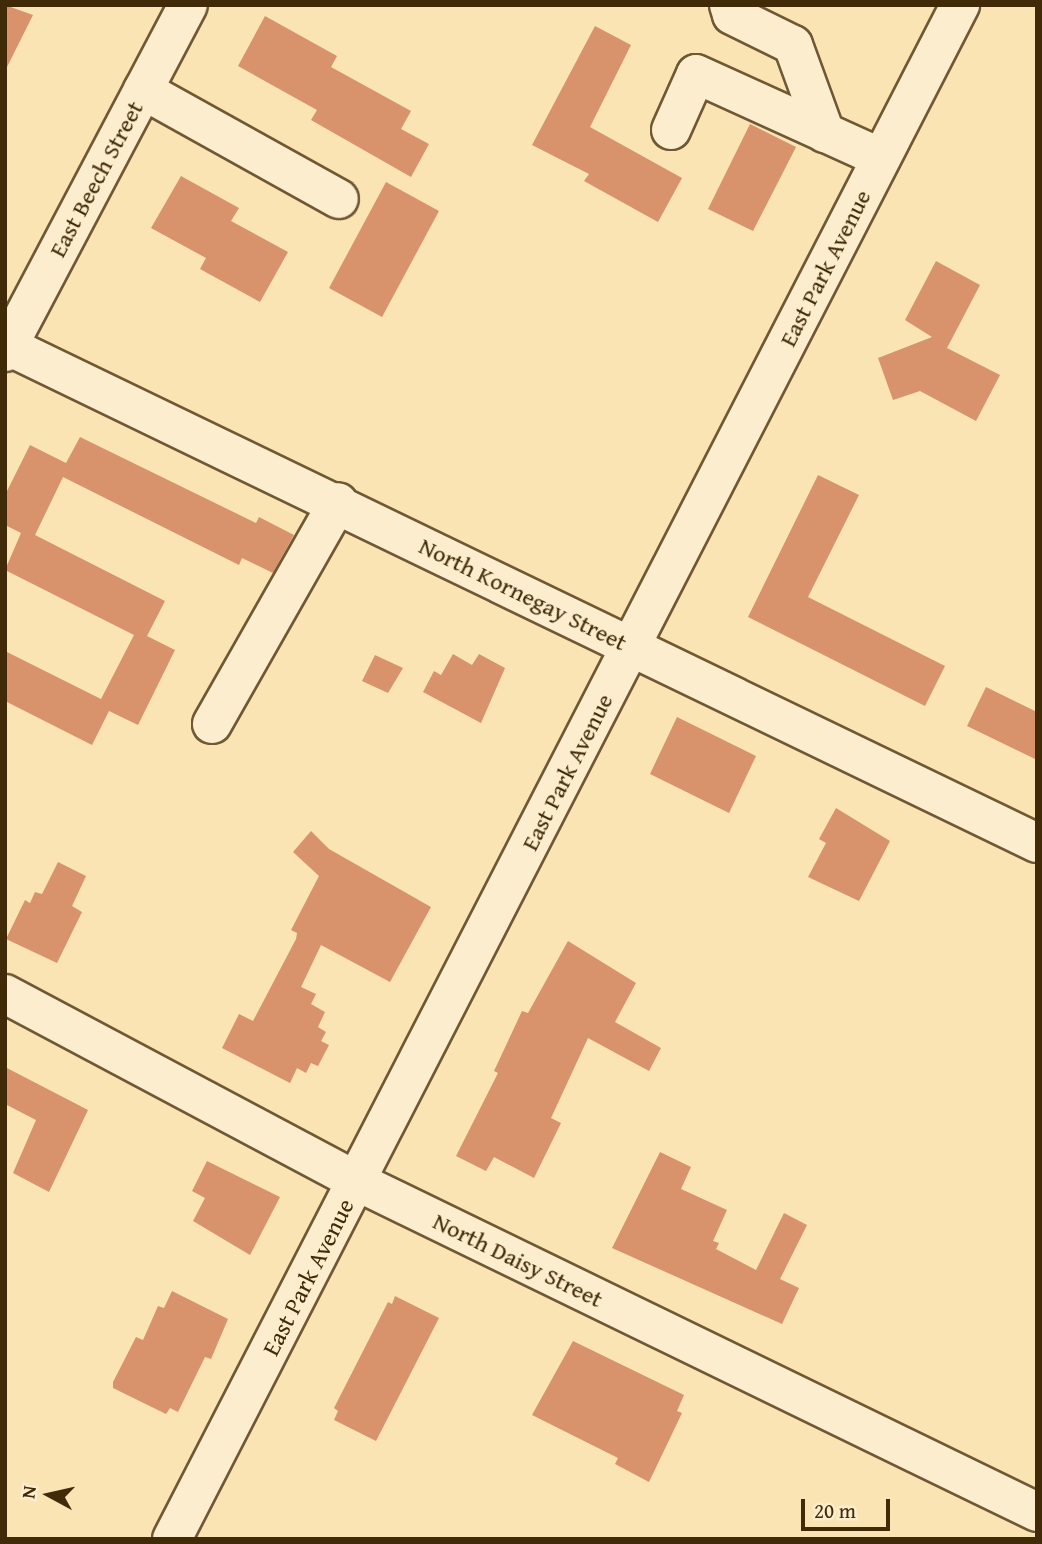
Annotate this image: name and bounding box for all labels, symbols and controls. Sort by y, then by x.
street label: East Beech Street [43,96,149,262]
street label: East Park Avenue [773,185,877,351]
street label: North Kornegay Street [415,531,631,657]
street label: East Park Avenue [515,689,619,855]
street label: East Park Avenue [256,1194,360,1360]
street label: North Daisy Street [428,1206,608,1314]
north arrow [14,1460,84,1530]
text: N [13,1484,43,1500]
scale bar [804,1484,893,1528]
text: 20 m [814,1495,856,1526]

